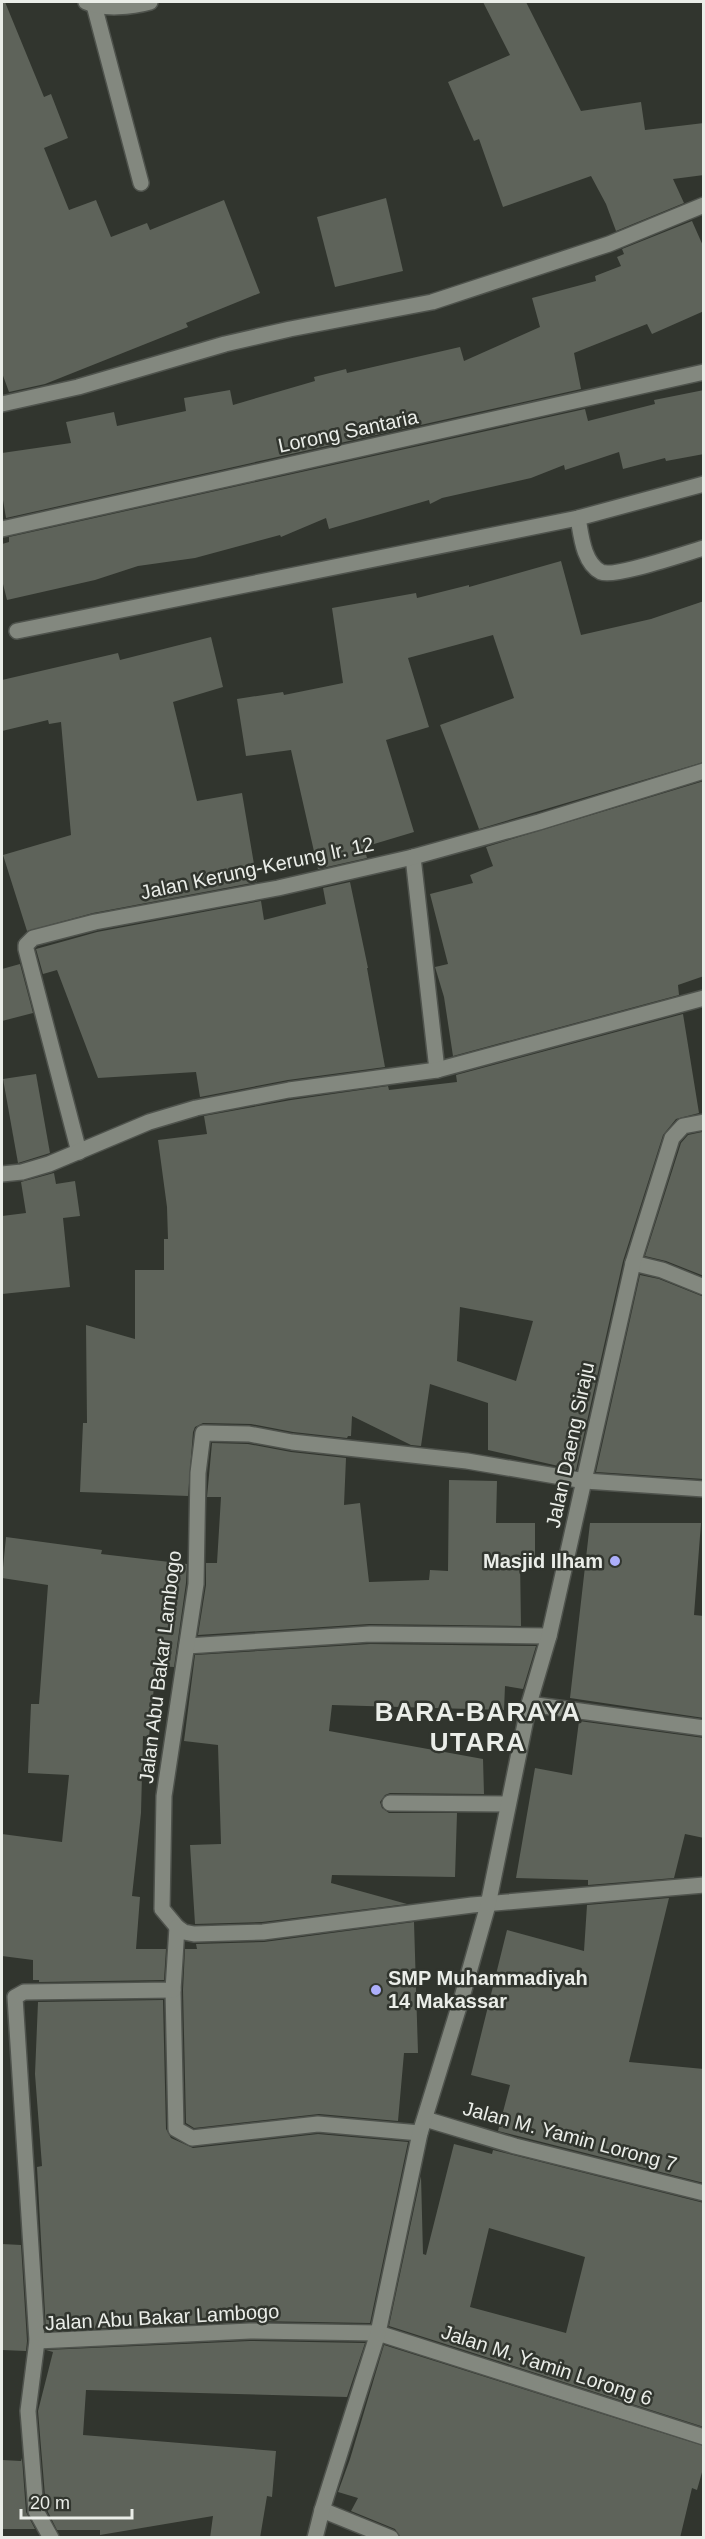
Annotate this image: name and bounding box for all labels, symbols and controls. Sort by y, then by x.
street label: Lorong Santaria [276,405,421,457]
street label: Jalan Kerung-Kerung lr. 12 [138,833,376,903]
street label: Jalan Daeng Siraju [542,1360,598,1530]
street label: Jalan Abu Bakar Lambogo [135,1549,185,1785]
place label: Masjid Ilham [483,1550,603,1572]
marker: Masjid Ilham [608,1554,622,1568]
district label: BARA-BARAYA UTARA [375,1697,581,1757]
place label: SMP Muhammadiyah 14 Makassar [388,1967,588,2012]
marker: SMP Muhammadiyah 14 Makassar [369,1983,383,1997]
street label: Jalan M. Yamin Lorong 7 [461,2097,679,2175]
street label: Jalan Abu Bakar Lambogo [44,2300,280,2334]
street label: Jalan M. Yamin Lorong 6 [439,2320,655,2410]
scale bar [21,2482,132,2520]
text: 20 m [30,2493,70,2513]

